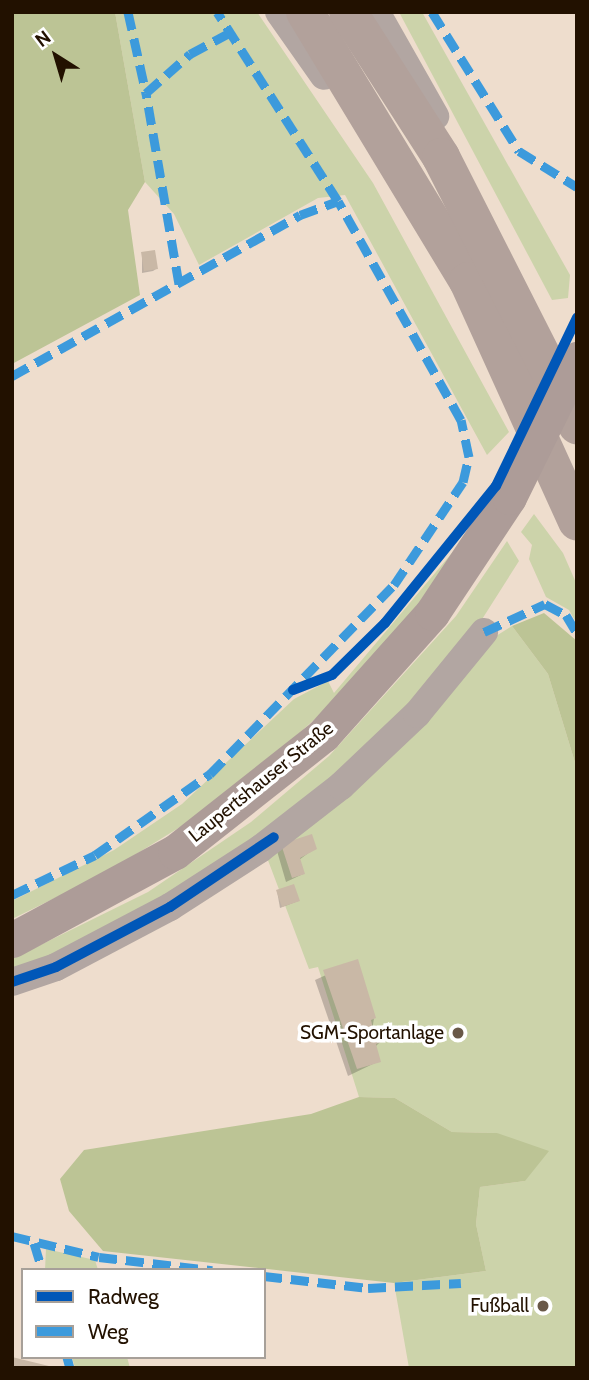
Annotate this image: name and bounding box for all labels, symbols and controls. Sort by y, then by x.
north arrow [21,21,91,91]
text: N [31,26,55,52]
street label: Laupertshauser Straße [184,717,338,847]
place label: SGM-Sportanlage [300,1022,444,1044]
marker: SGM-Sportanlage [450,1025,466,1041]
legend [21,1268,266,1359]
text: Radweg [88,1284,159,1309]
place label: Fußball [470,1295,529,1317]
marker: Fußball [535,1298,551,1314]
text: Weg [88,1319,128,1344]

